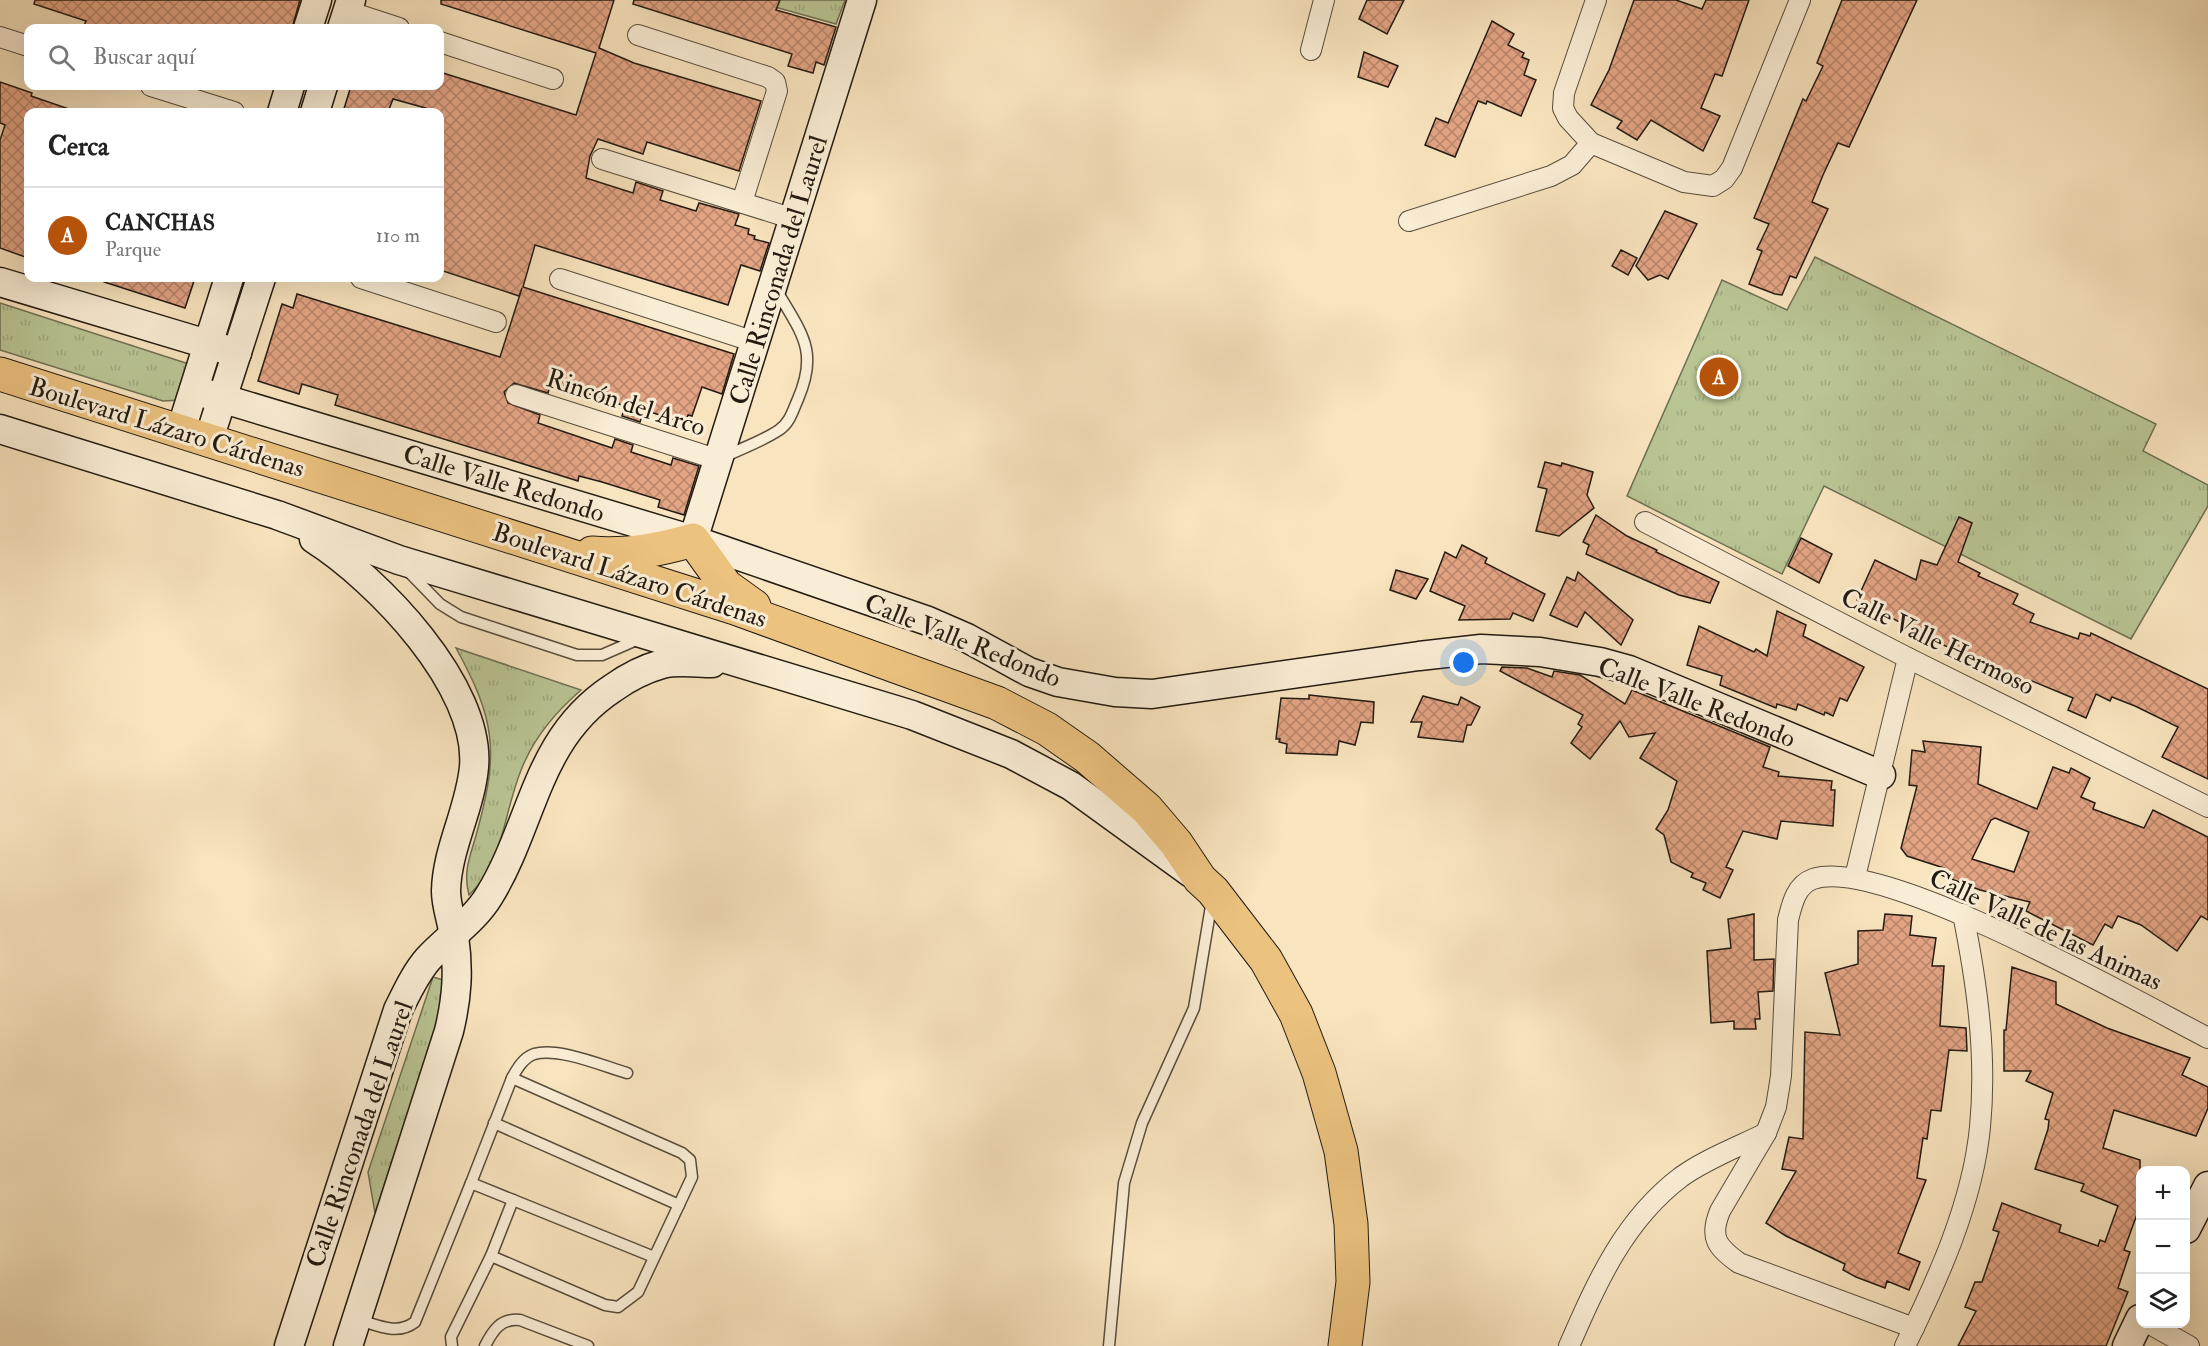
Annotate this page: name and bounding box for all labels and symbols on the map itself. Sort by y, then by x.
street label: Calle Rinconada del Laurel [723,131,835,409]
pin: A [1700,354,1738,400]
street label: Rincón del Arco [542,362,709,444]
street label: Boulevard Lázaro Cárdenas [25,371,308,485]
street label: Calle Valle Redondo [399,438,608,530]
street label: Boulevard Lázaro Cárdenas [489,517,771,635]
street label: Calle Valle Hermoso [1836,581,2040,703]
street label: Calle Valle Redondo [860,587,1065,695]
your location [1449,648,1478,677]
street label: Calle Valle Redondo [1593,651,1800,755]
street label: Calle Valle de las Animas [1924,862,2167,998]
street label: Calle Rinconada del Laurel [299,996,421,1272]

